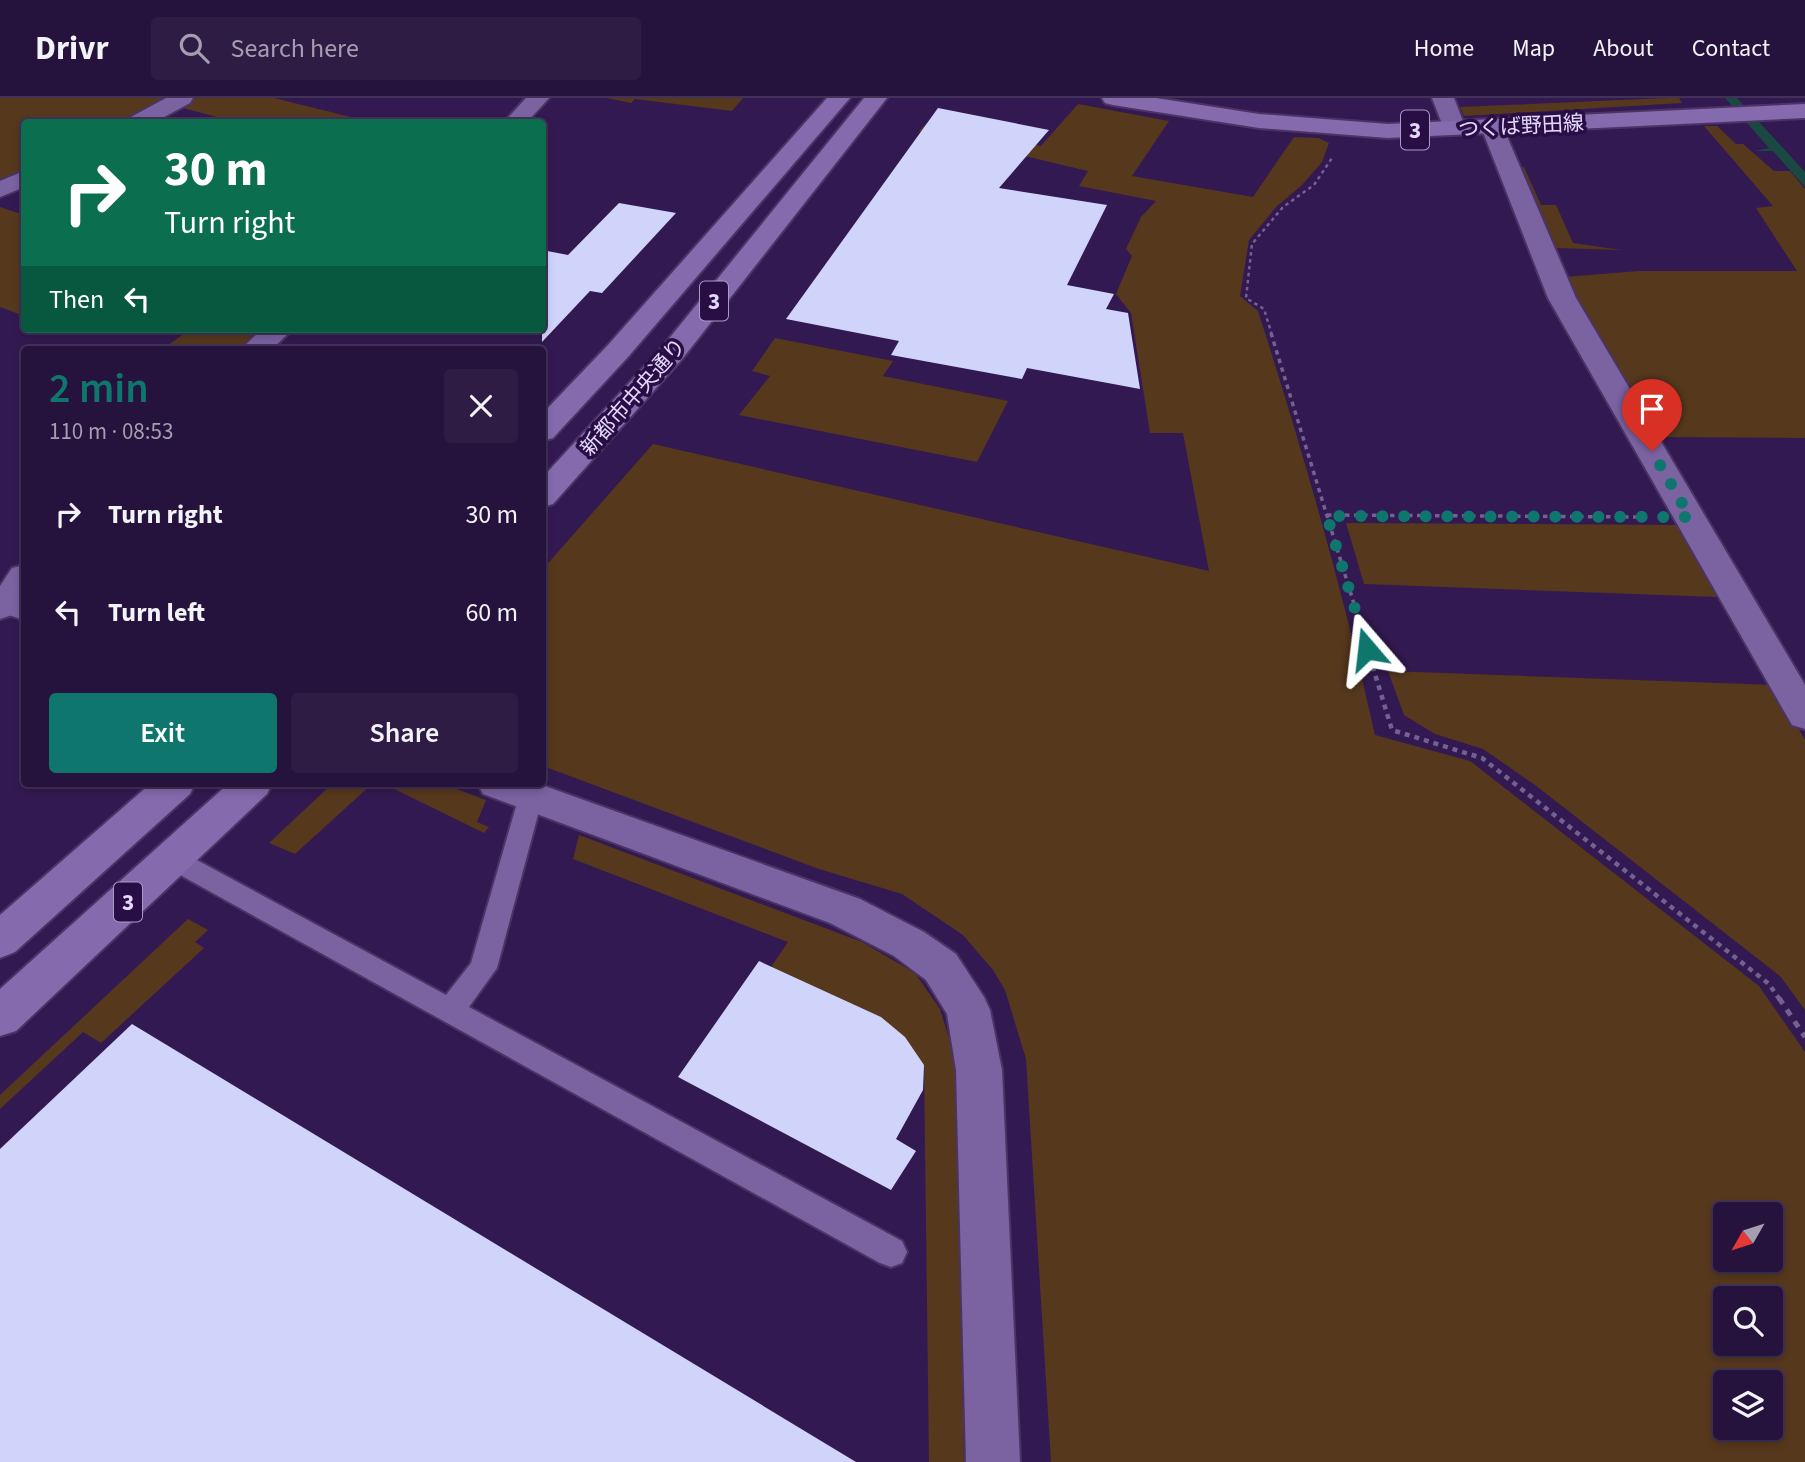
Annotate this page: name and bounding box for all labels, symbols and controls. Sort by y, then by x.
search box [151,17,641,80]
text: Drivr [35,25,109,72]
icon: search [175,29,213,67]
text: Search here [231,30,359,67]
text: Home [1414,31,1474,66]
text: Map [1512,31,1555,66]
text: About [1593,31,1654,66]
text: Contact [1692,31,1770,66]
street label: つくば野田線 [1457,108,1585,144]
road number: 3 [1401,110,1429,150]
text: 30 m [164,135,268,205]
icon: right [49,147,140,238]
text: Turn right [164,200,295,246]
icon: left [118,280,156,318]
text: Then [49,281,104,318]
road number: 3 [700,282,728,320]
street label: 新都市中央通り [573,332,693,462]
text: 2 min [49,359,149,419]
button: close [444,369,518,443]
pin [1622,379,1682,451]
icon: arrive [1633,390,1671,428]
text: 110 m · 08:53 [49,415,173,448]
icon: right [49,495,87,533]
text: Turn right [108,496,223,533]
text: 30 m [465,496,518,533]
icon: left [49,593,87,631]
text: Turn left [108,594,205,631]
text: 60 m [465,594,518,631]
position arrow [1330,612,1404,686]
button: Exit [49,693,277,773]
button: Share [291,693,518,773]
road number: 3 [114,882,142,922]
north arrow [1713,1202,1783,1272]
map controls [1713,1202,1783,1440]
button: search [1713,1286,1783,1356]
button: layers [1713,1370,1783,1440]

